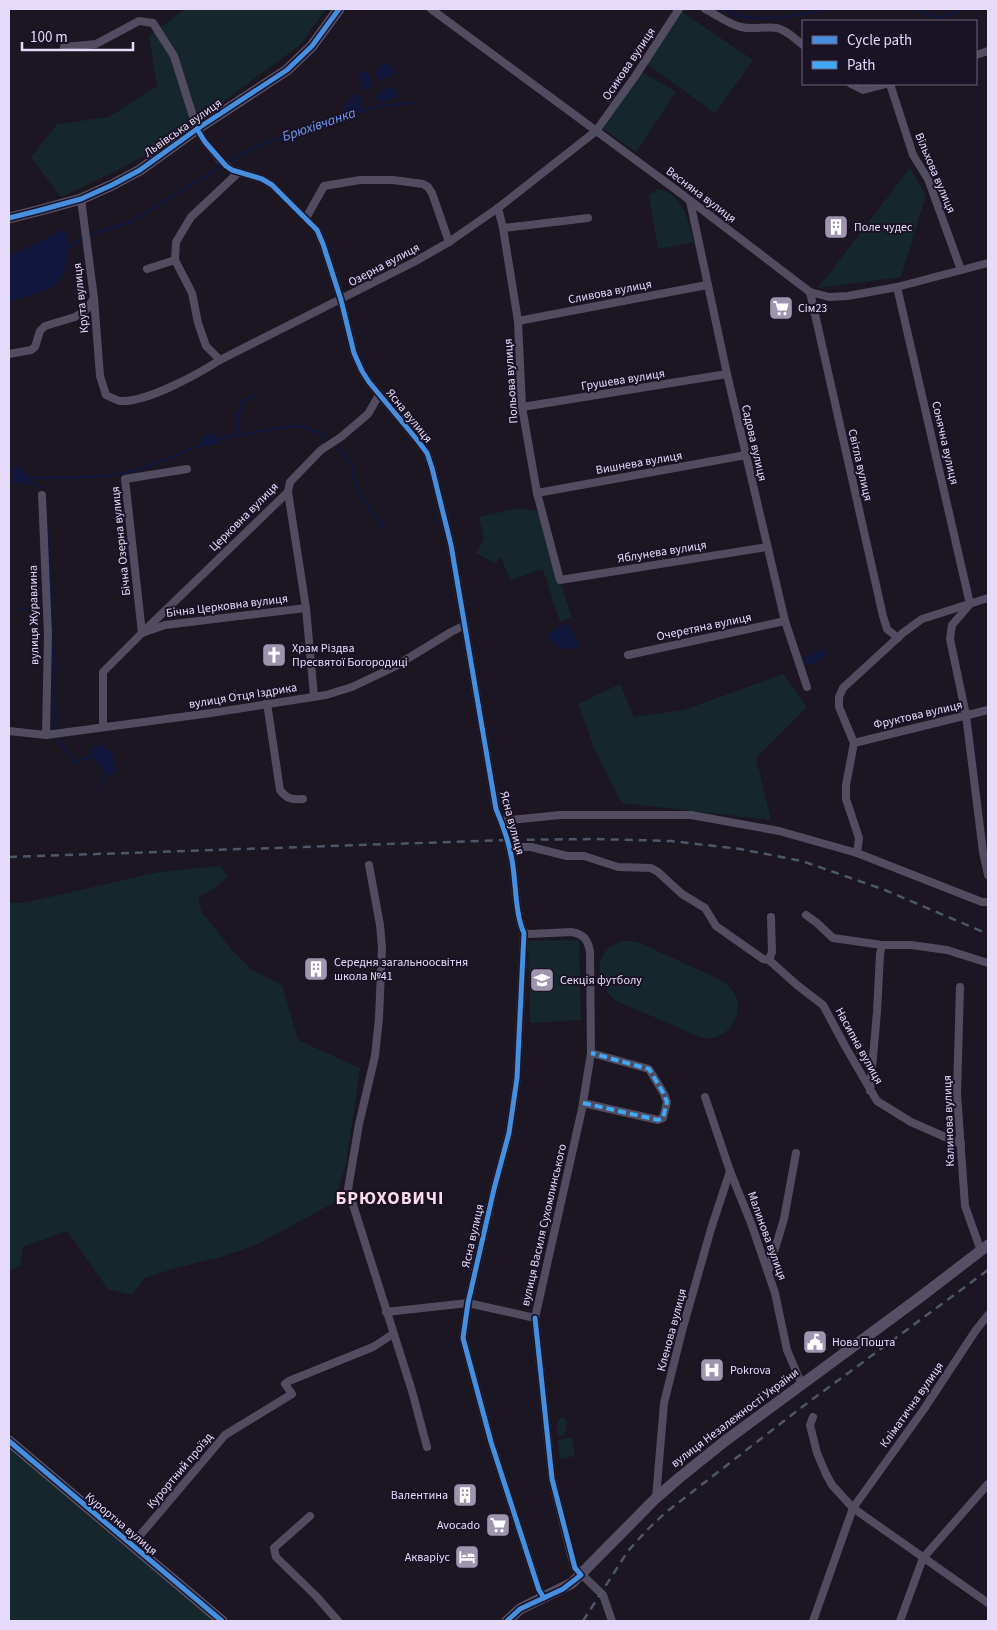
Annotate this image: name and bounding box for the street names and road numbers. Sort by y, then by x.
street label: Осикова вулиця [598,24,660,104]
street label: Львівська вулиця [141,95,225,161]
street label: Вільхова вулиця [910,130,960,216]
street label: Весняна вулиця [662,163,740,227]
street label: Озерна вулиця [345,239,423,291]
street label: Крута вулиця [69,262,93,334]
street label: Сливова вулиця [567,276,653,308]
street label: Польова вулиця [500,338,522,424]
street label: Грушева вулиця [580,365,666,395]
street label: Ясна вулиця [382,385,436,447]
street label: Сонячна вулиця [927,400,963,486]
street label: Садова вулиця [737,403,771,483]
street label: Світла вулиця [843,427,877,503]
street label: Вишнева вулиця [594,447,684,479]
street label: Церковна вулиця [206,479,282,555]
street label: Бічна Озерна вулиця [107,485,135,597]
street label: Яблунева вулиця [616,537,708,567]
street label: вулиця Журавлина [25,565,43,665]
street label: Бічна Церковна вулиця [165,590,289,622]
street label: Очеретяна вулиця [655,609,753,645]
street label: вулиця Отця Іздрика [188,679,298,713]
street label: Фруктова вулиця [872,697,964,733]
street label: Ясна вулиця [495,789,529,857]
street label: Насипна вулиця [831,1004,887,1088]
street label: Калинова вулиця [939,1075,959,1167]
street label: вулиця Василя Сухомлинського [517,1142,571,1308]
street label: Малинова вулиця [743,1189,791,1283]
street label: Ясна вулиця [457,1202,489,1270]
street label: Кленова вулиця [653,1287,691,1373]
street label: Кліматична вулиця [876,1359,948,1451]
street label: вулиця Незалежності України [668,1364,802,1472]
street label: Курортний проїзд [143,1429,217,1513]
street label: Курортна вулиця [81,1488,161,1560]

